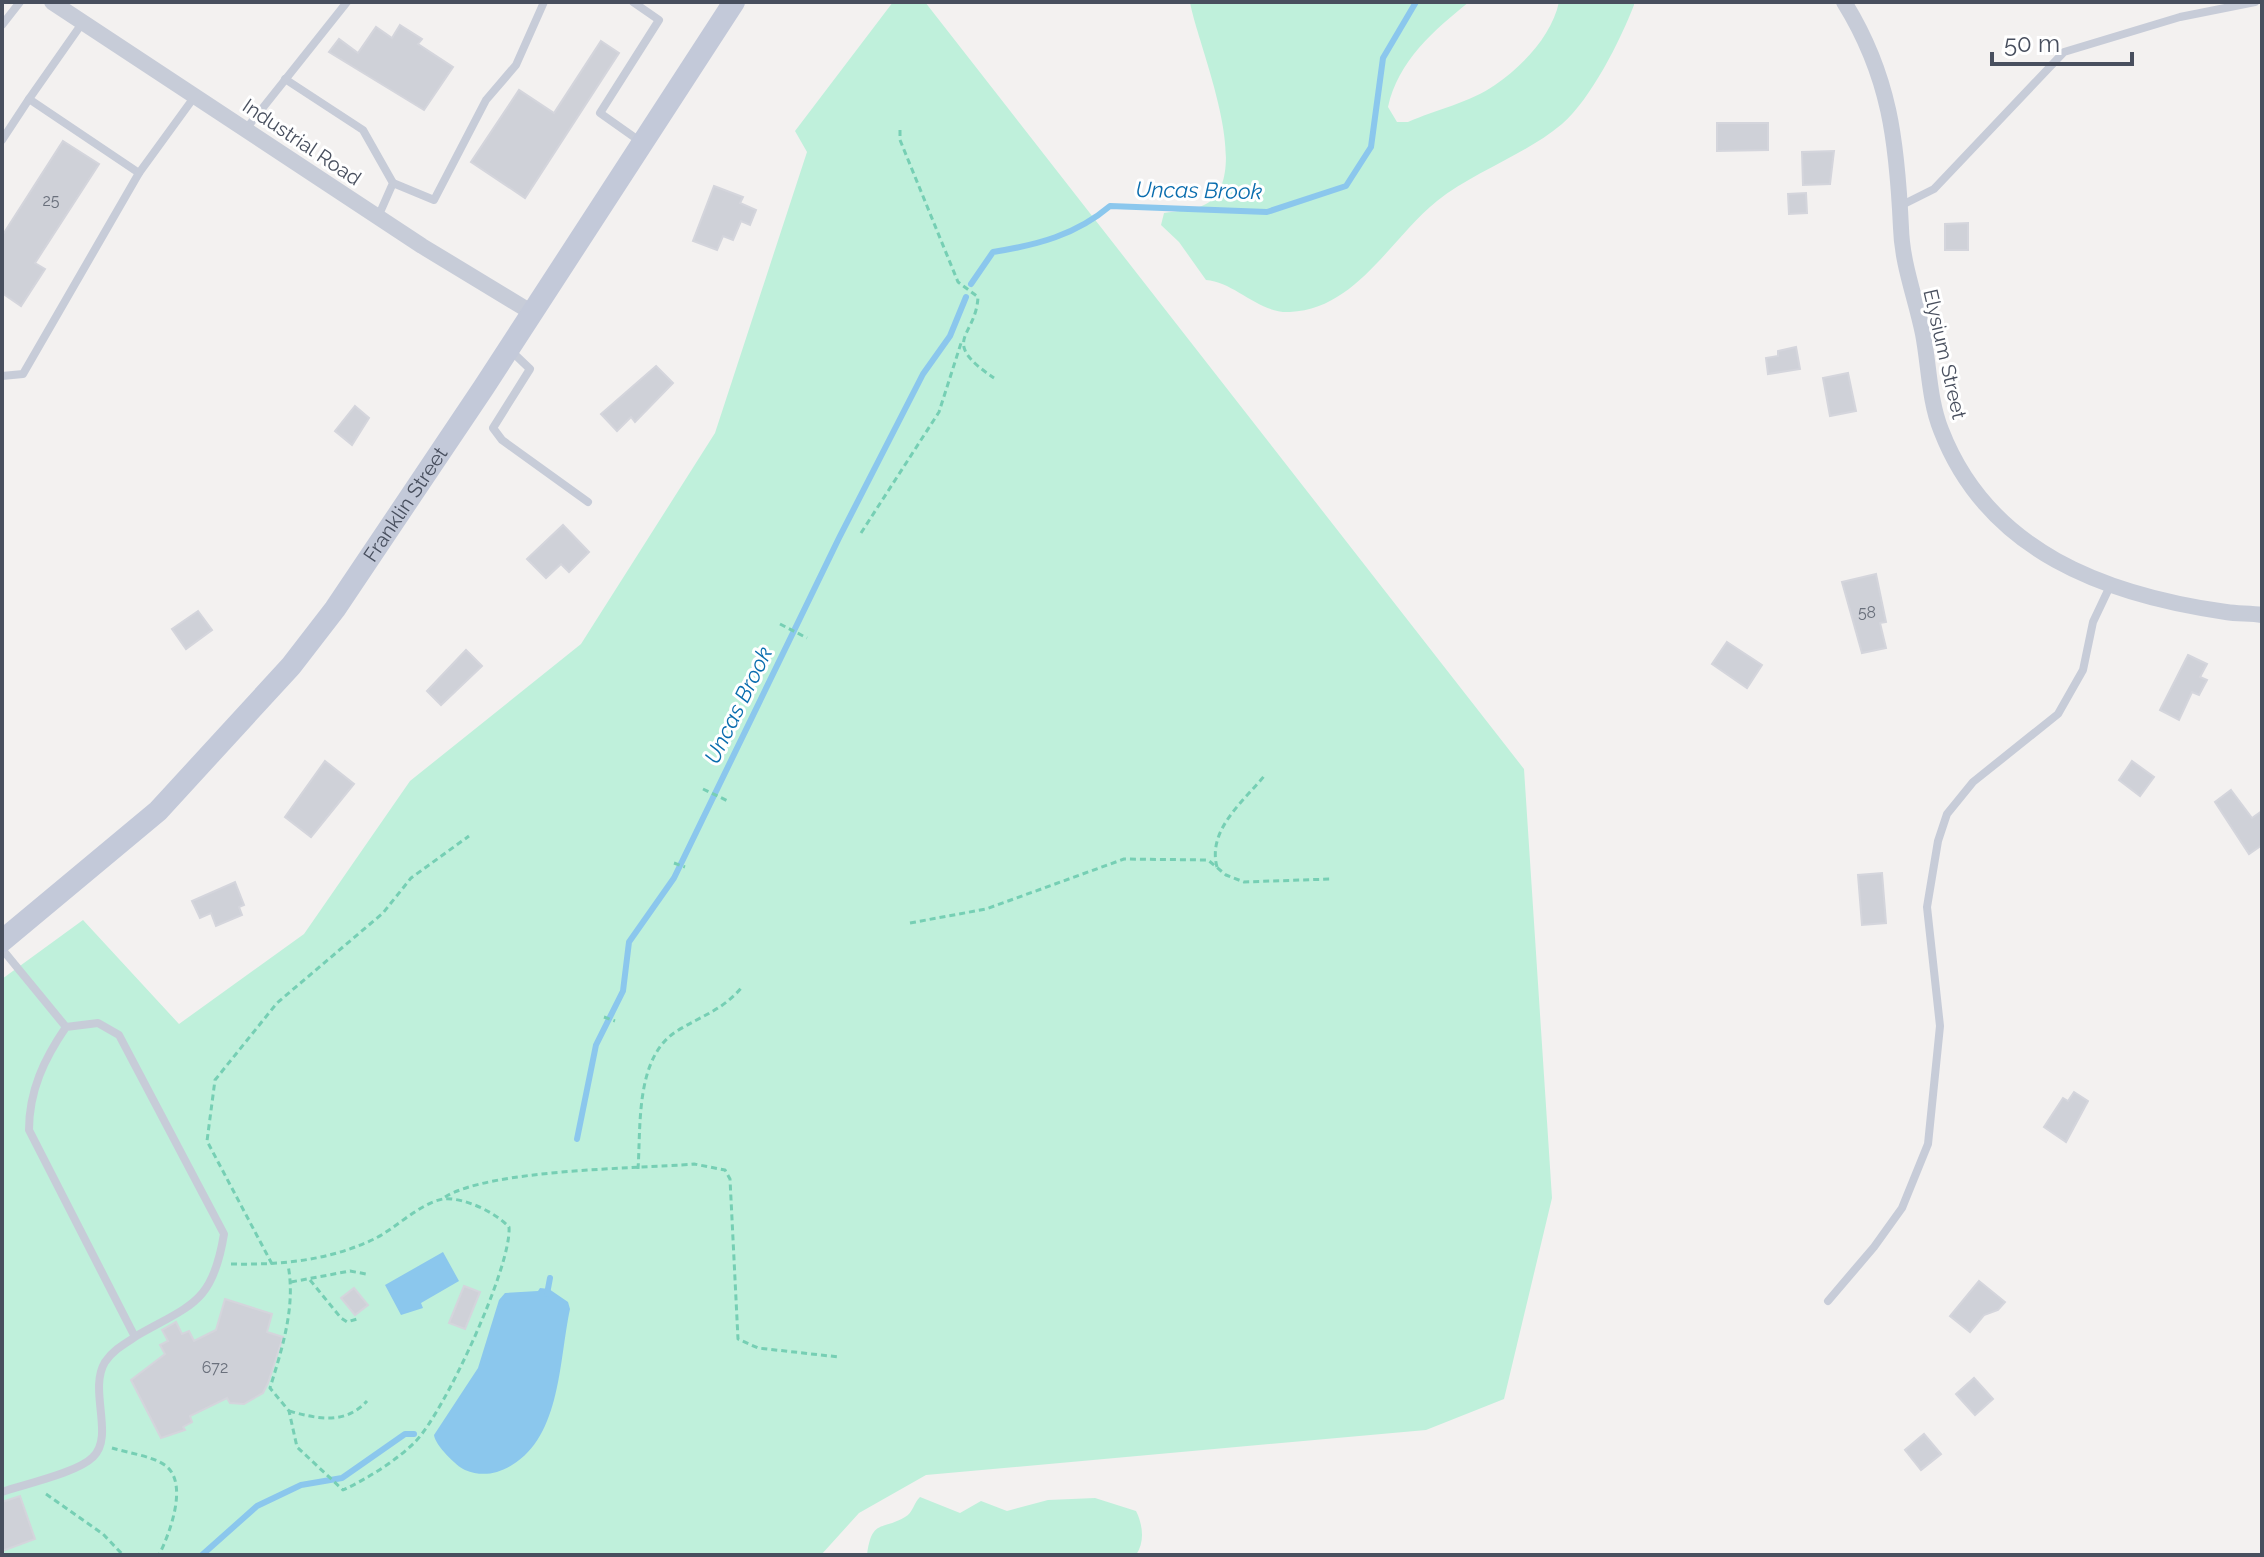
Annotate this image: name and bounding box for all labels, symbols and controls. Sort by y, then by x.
scale bar [1992,16,2132,66]
text: 50 m [2004,29,2060,58]
street label: Industrial Road [238,94,366,190]
water label: Uncas Brook [1135,176,1263,204]
house number: 25 [42,191,60,210]
street label: Elysium Street [1918,287,1972,422]
street label: Franklin Street [358,442,453,566]
house number: 58 [1858,603,1876,622]
water label: Uncas Brook [699,642,778,768]
house number: 672 [202,1358,228,1377]

